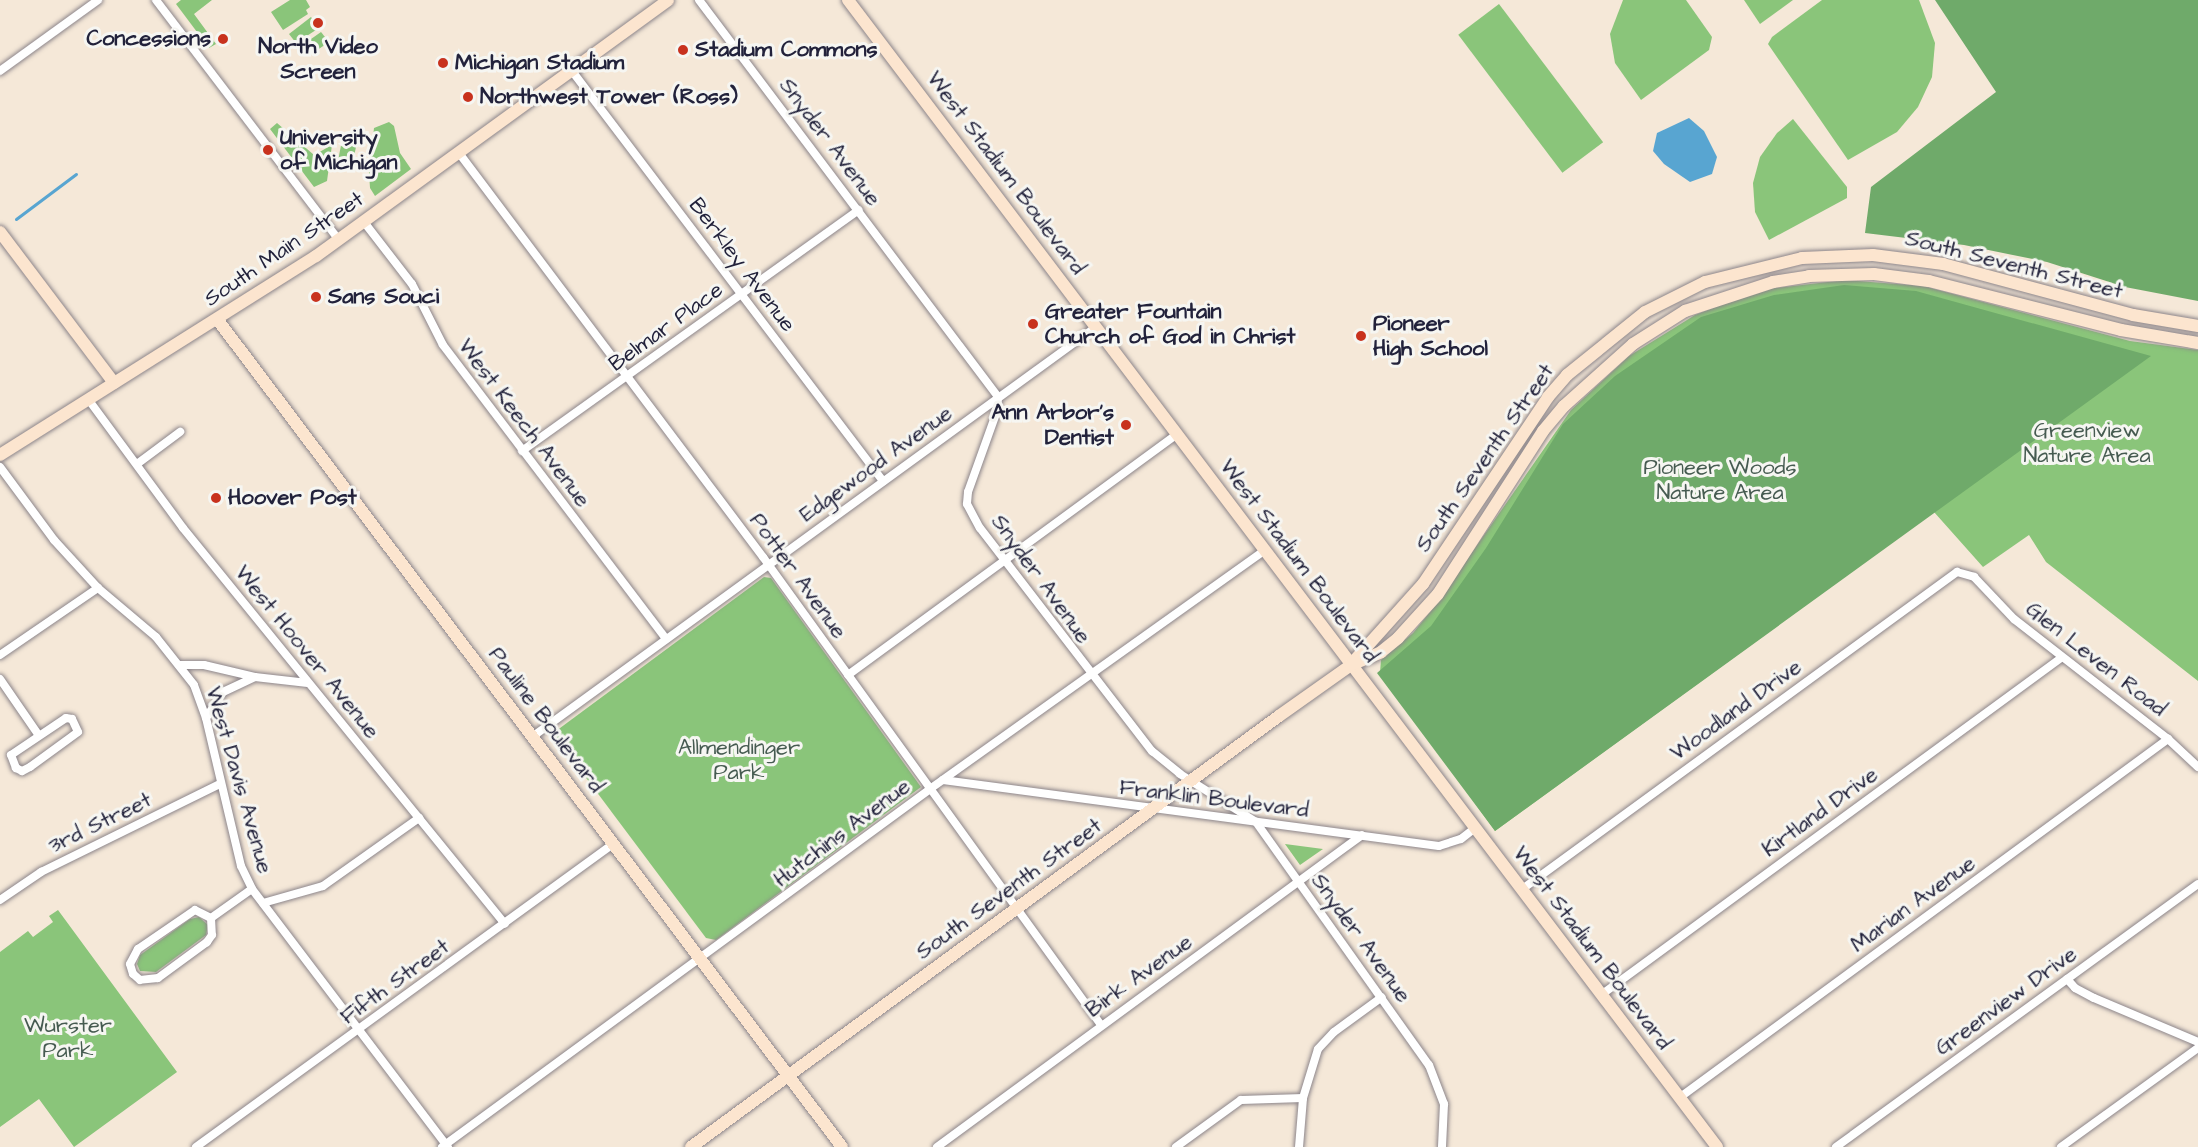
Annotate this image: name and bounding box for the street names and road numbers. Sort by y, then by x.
street label: West Stadium Boulevard [921,66,1091,280]
street label: Snyder Avenue [773,73,887,211]
street label: South Main Street [199,186,369,312]
street label: Berkley Avenue [683,193,801,337]
street label: South Seventh Street [1903,225,2125,305]
street label: Belmar Place [604,277,728,377]
street label: West Keech Avenue [452,334,596,512]
street label: South Seventh Street [1410,359,1560,557]
street label: Edgewood Avenue [795,400,957,528]
street label: West Stadium Boulevard [1214,454,1384,668]
street label: Potter Avenue [744,508,852,644]
street label: Snyder Avenue [985,509,1097,649]
street label: West Hoover Avenue [229,560,385,744]
street label: Glen Leven Road [2020,596,2172,722]
street label: Pauline Boulevard [483,642,609,798]
street label: Woodland Drive [1665,654,1807,766]
street label: West Davis Avenue [200,684,278,876]
street label: Kirtland Drive [1757,761,1883,863]
street label: Hutchins Avenue [769,773,915,893]
street label: Franklin Boulevard [1118,774,1310,824]
street label: 3rd Street [44,787,156,859]
street label: South Seventh Street [911,813,1107,965]
street label: West Stadium Boulevard [1507,841,1677,1055]
street label: Marian Avenue [1846,850,1980,958]
street label: Snyder Avenue [1305,868,1417,1008]
street label: Birk Avenue [1081,929,1197,1023]
street label: Fifth Street [335,934,455,1030]
street label: Greenview Drive [1930,941,2082,1061]

